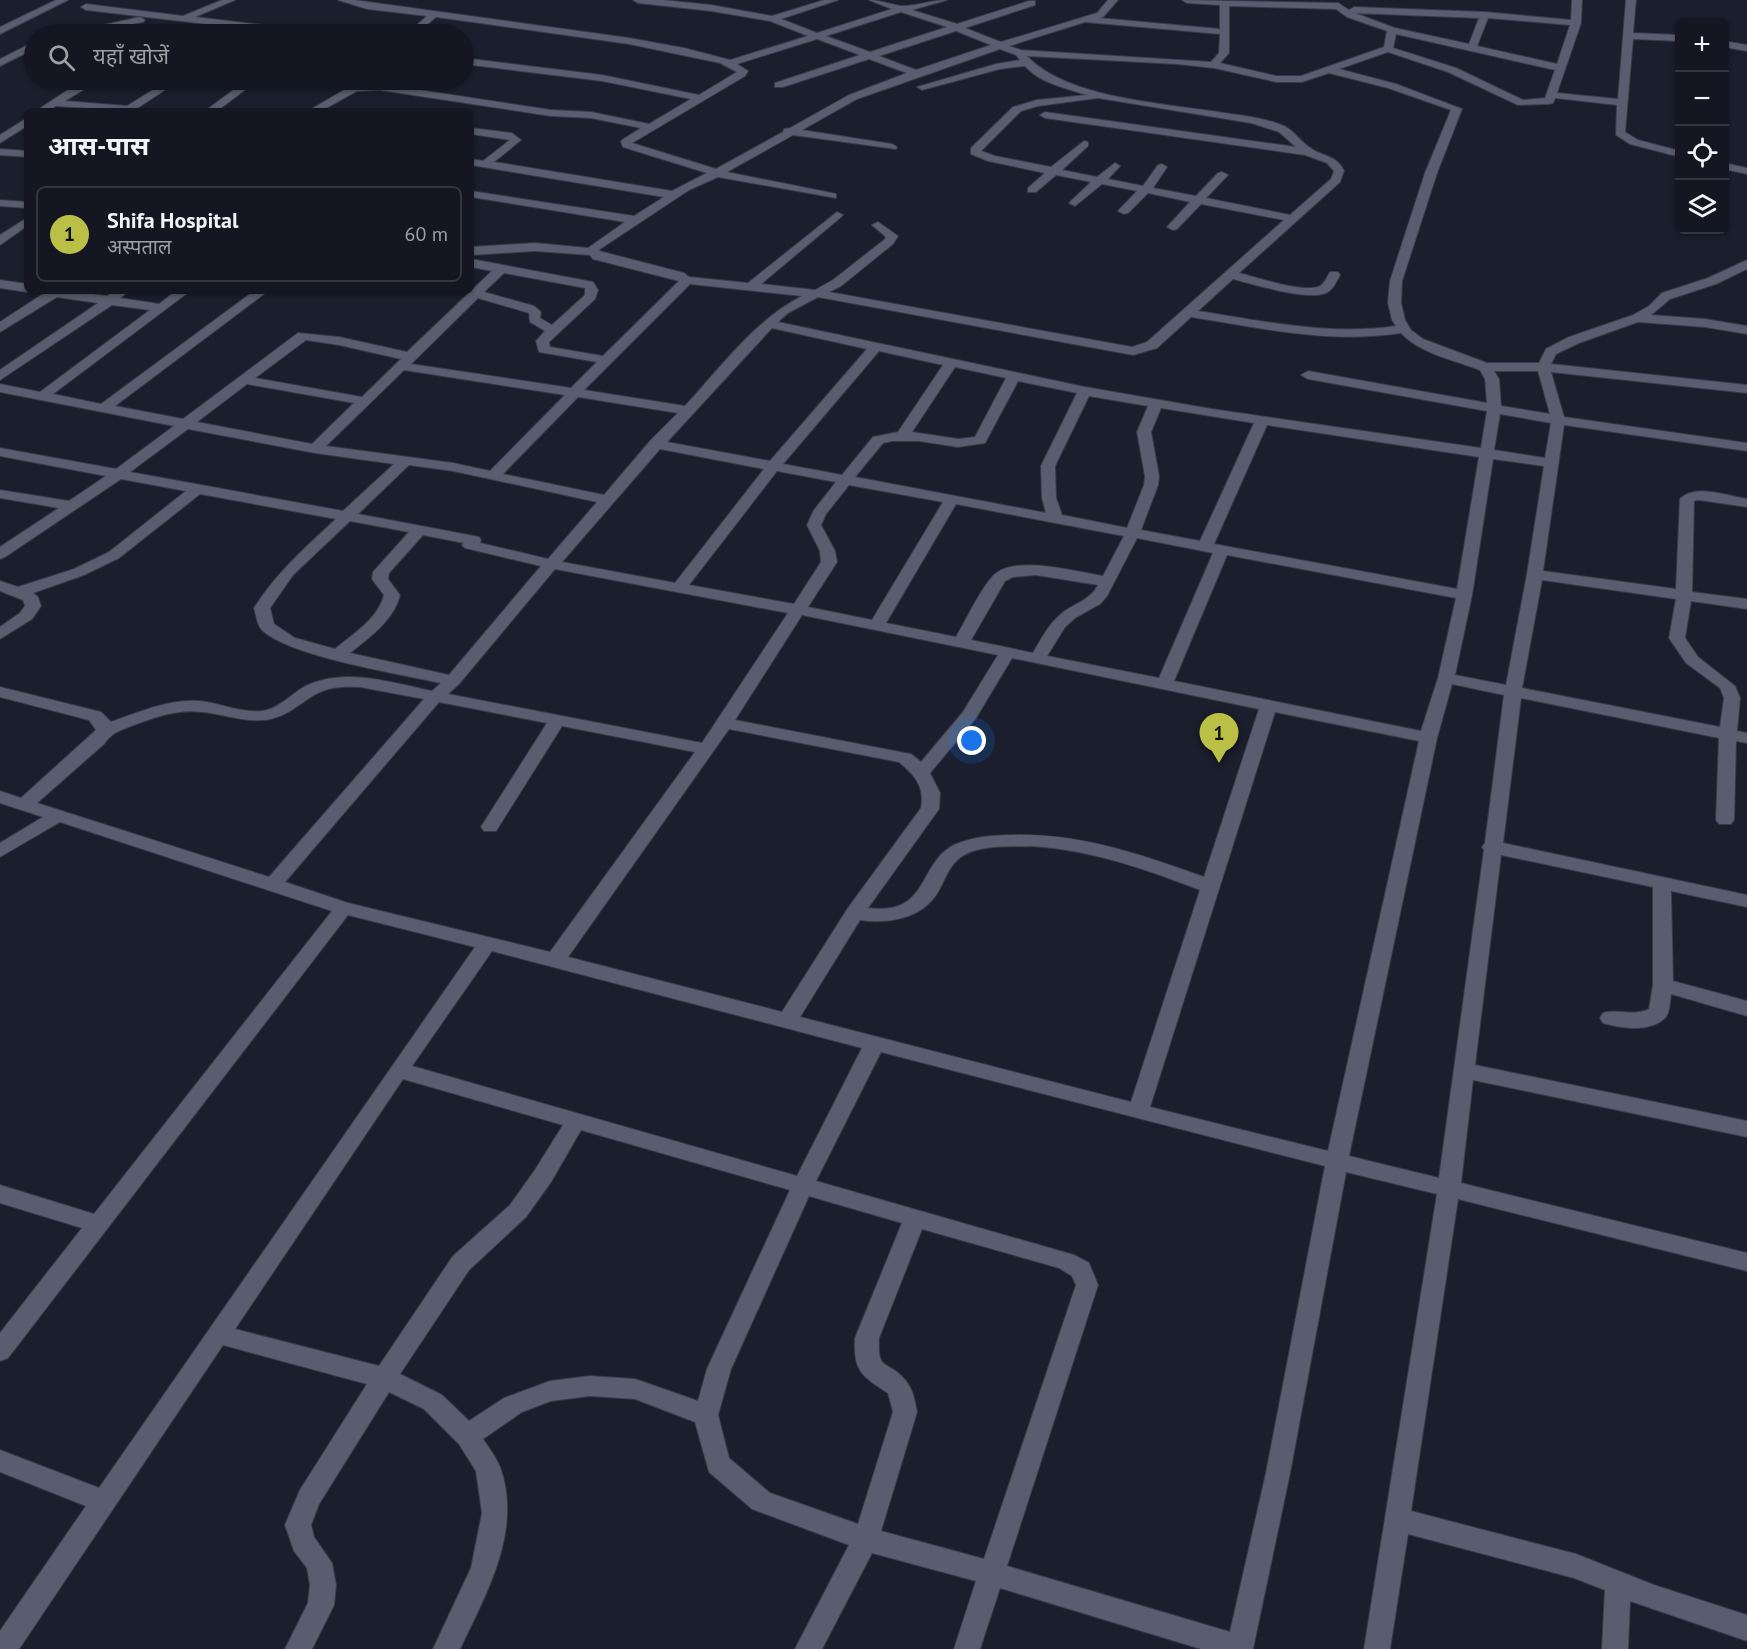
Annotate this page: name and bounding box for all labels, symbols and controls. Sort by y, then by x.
map controls [1675,18,1729,234]
button: + [1675,18,1729,72]
search box [24,24,474,90]
icon: search [45,41,78,74]
text: यहाँ खोजें [93,42,169,70]
button: − [1675,72,1729,126]
button: locate [1675,126,1729,180]
text: आस-पास [48,129,149,162]
button: layers [1675,180,1729,234]
text: Shifa Hospital [107,206,238,234]
text: 1 [64,221,75,247]
text: 60 m [405,221,448,247]
text: अस्पताल [107,234,172,260]
pin: 1 [1200,714,1238,763]
your location [957,726,986,755]

